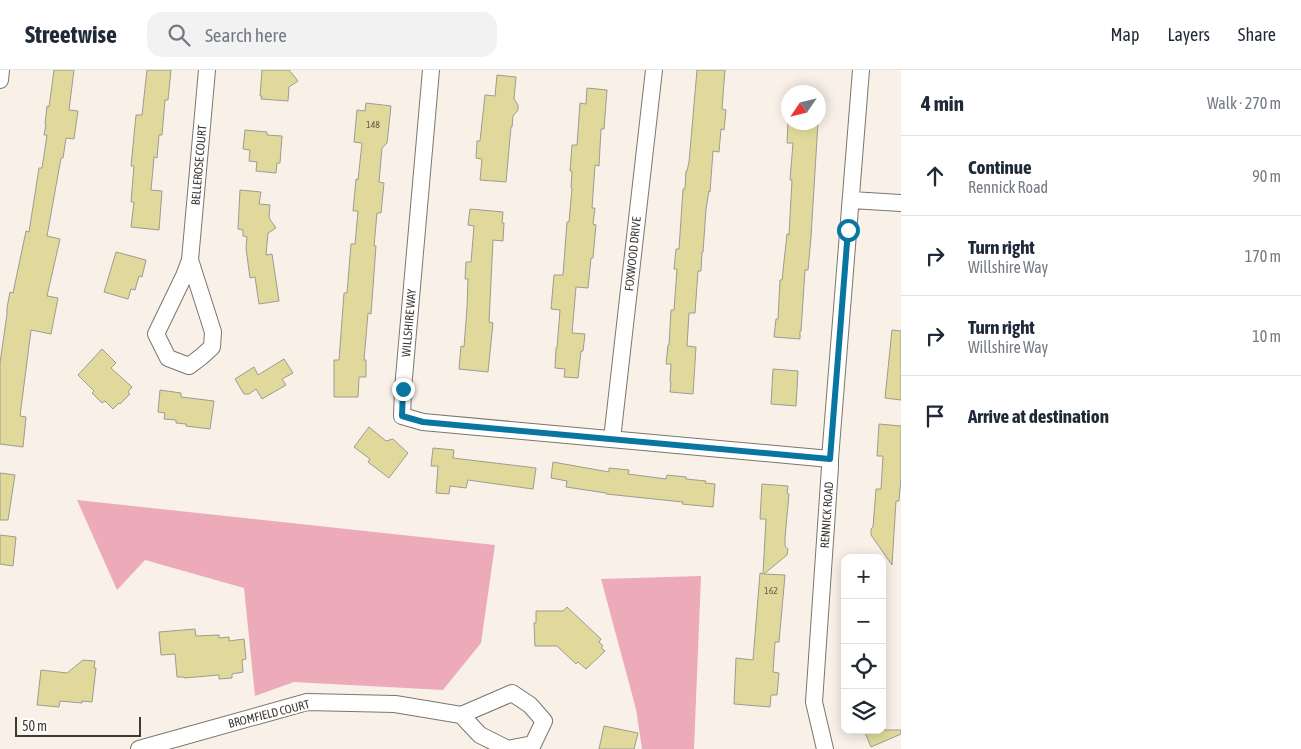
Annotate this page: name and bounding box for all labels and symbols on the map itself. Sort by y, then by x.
north arrow [781,85,826,130]
house number: 148 [366,119,380,130]
street label: BELLEROSE COURT [189,124,210,206]
street label: FOXWOOD DRIVE [622,216,644,292]
route start [837,219,860,242]
street label: WILLSHIRE WAY [399,288,419,357]
route end [392,378,415,401]
street label: RENNICK ROAD [818,481,836,549]
house number: 162 [764,585,778,596]
street label: BROMFIELD COURT [227,697,312,731]
scale bar [15,714,141,737]

